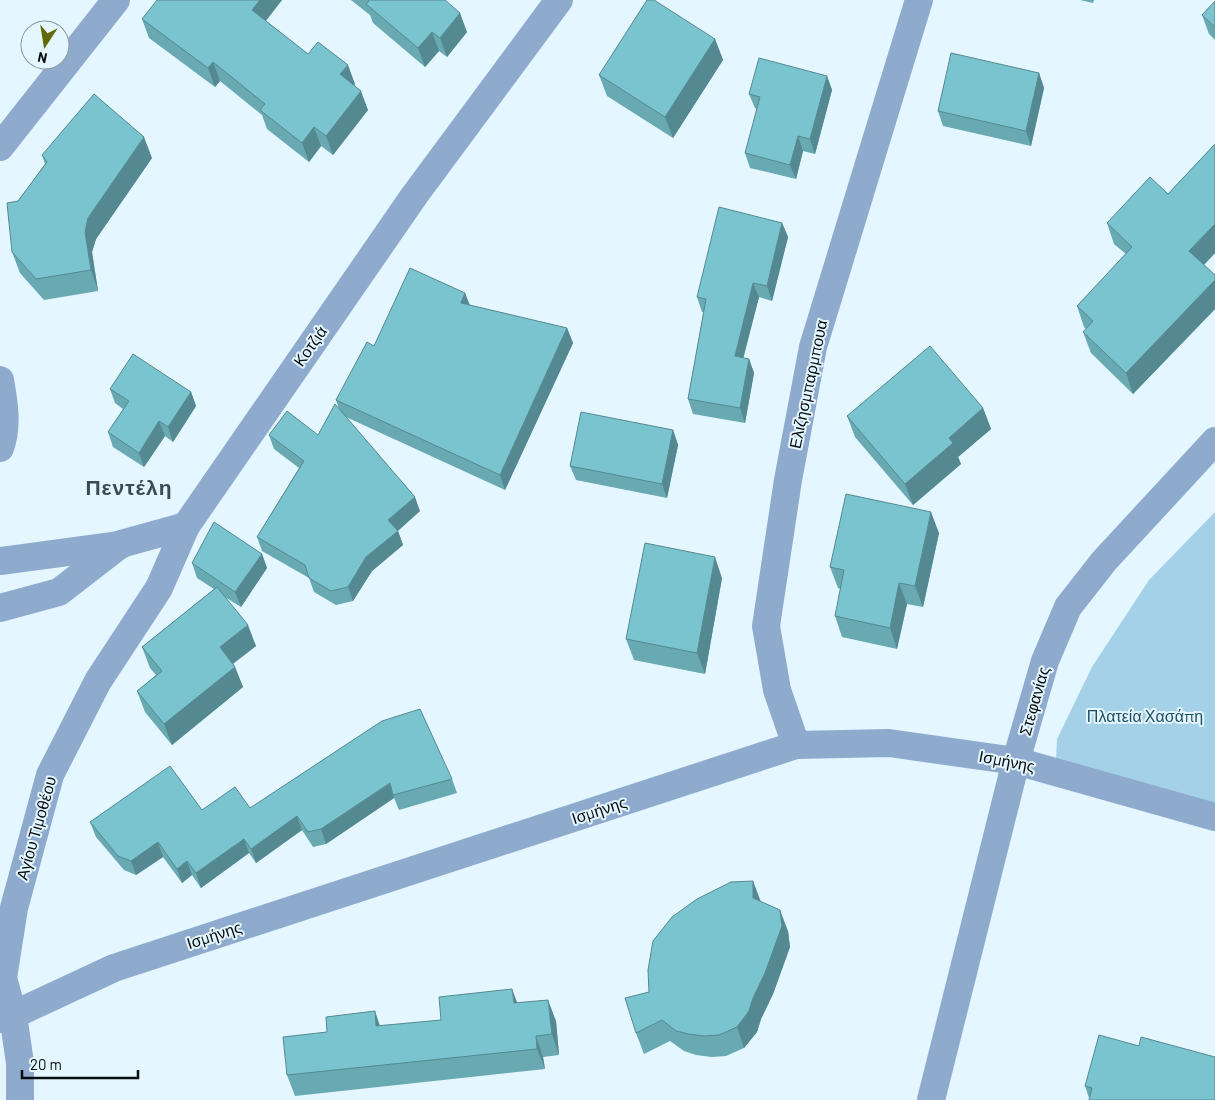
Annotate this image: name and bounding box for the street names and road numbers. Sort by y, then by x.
street label: Ελιζησμπαρμπουα [785,318,831,450]
street label: Κοτζιά [289,322,331,370]
street label: Στεφανίας [1015,664,1052,737]
street label: Ισμήνης [978,746,1037,775]
street label: Αγίου Τιμοθέου [12,774,59,882]
street label: Ισμήνης [569,792,629,827]
street label: Ισμήνης [184,917,244,952]

